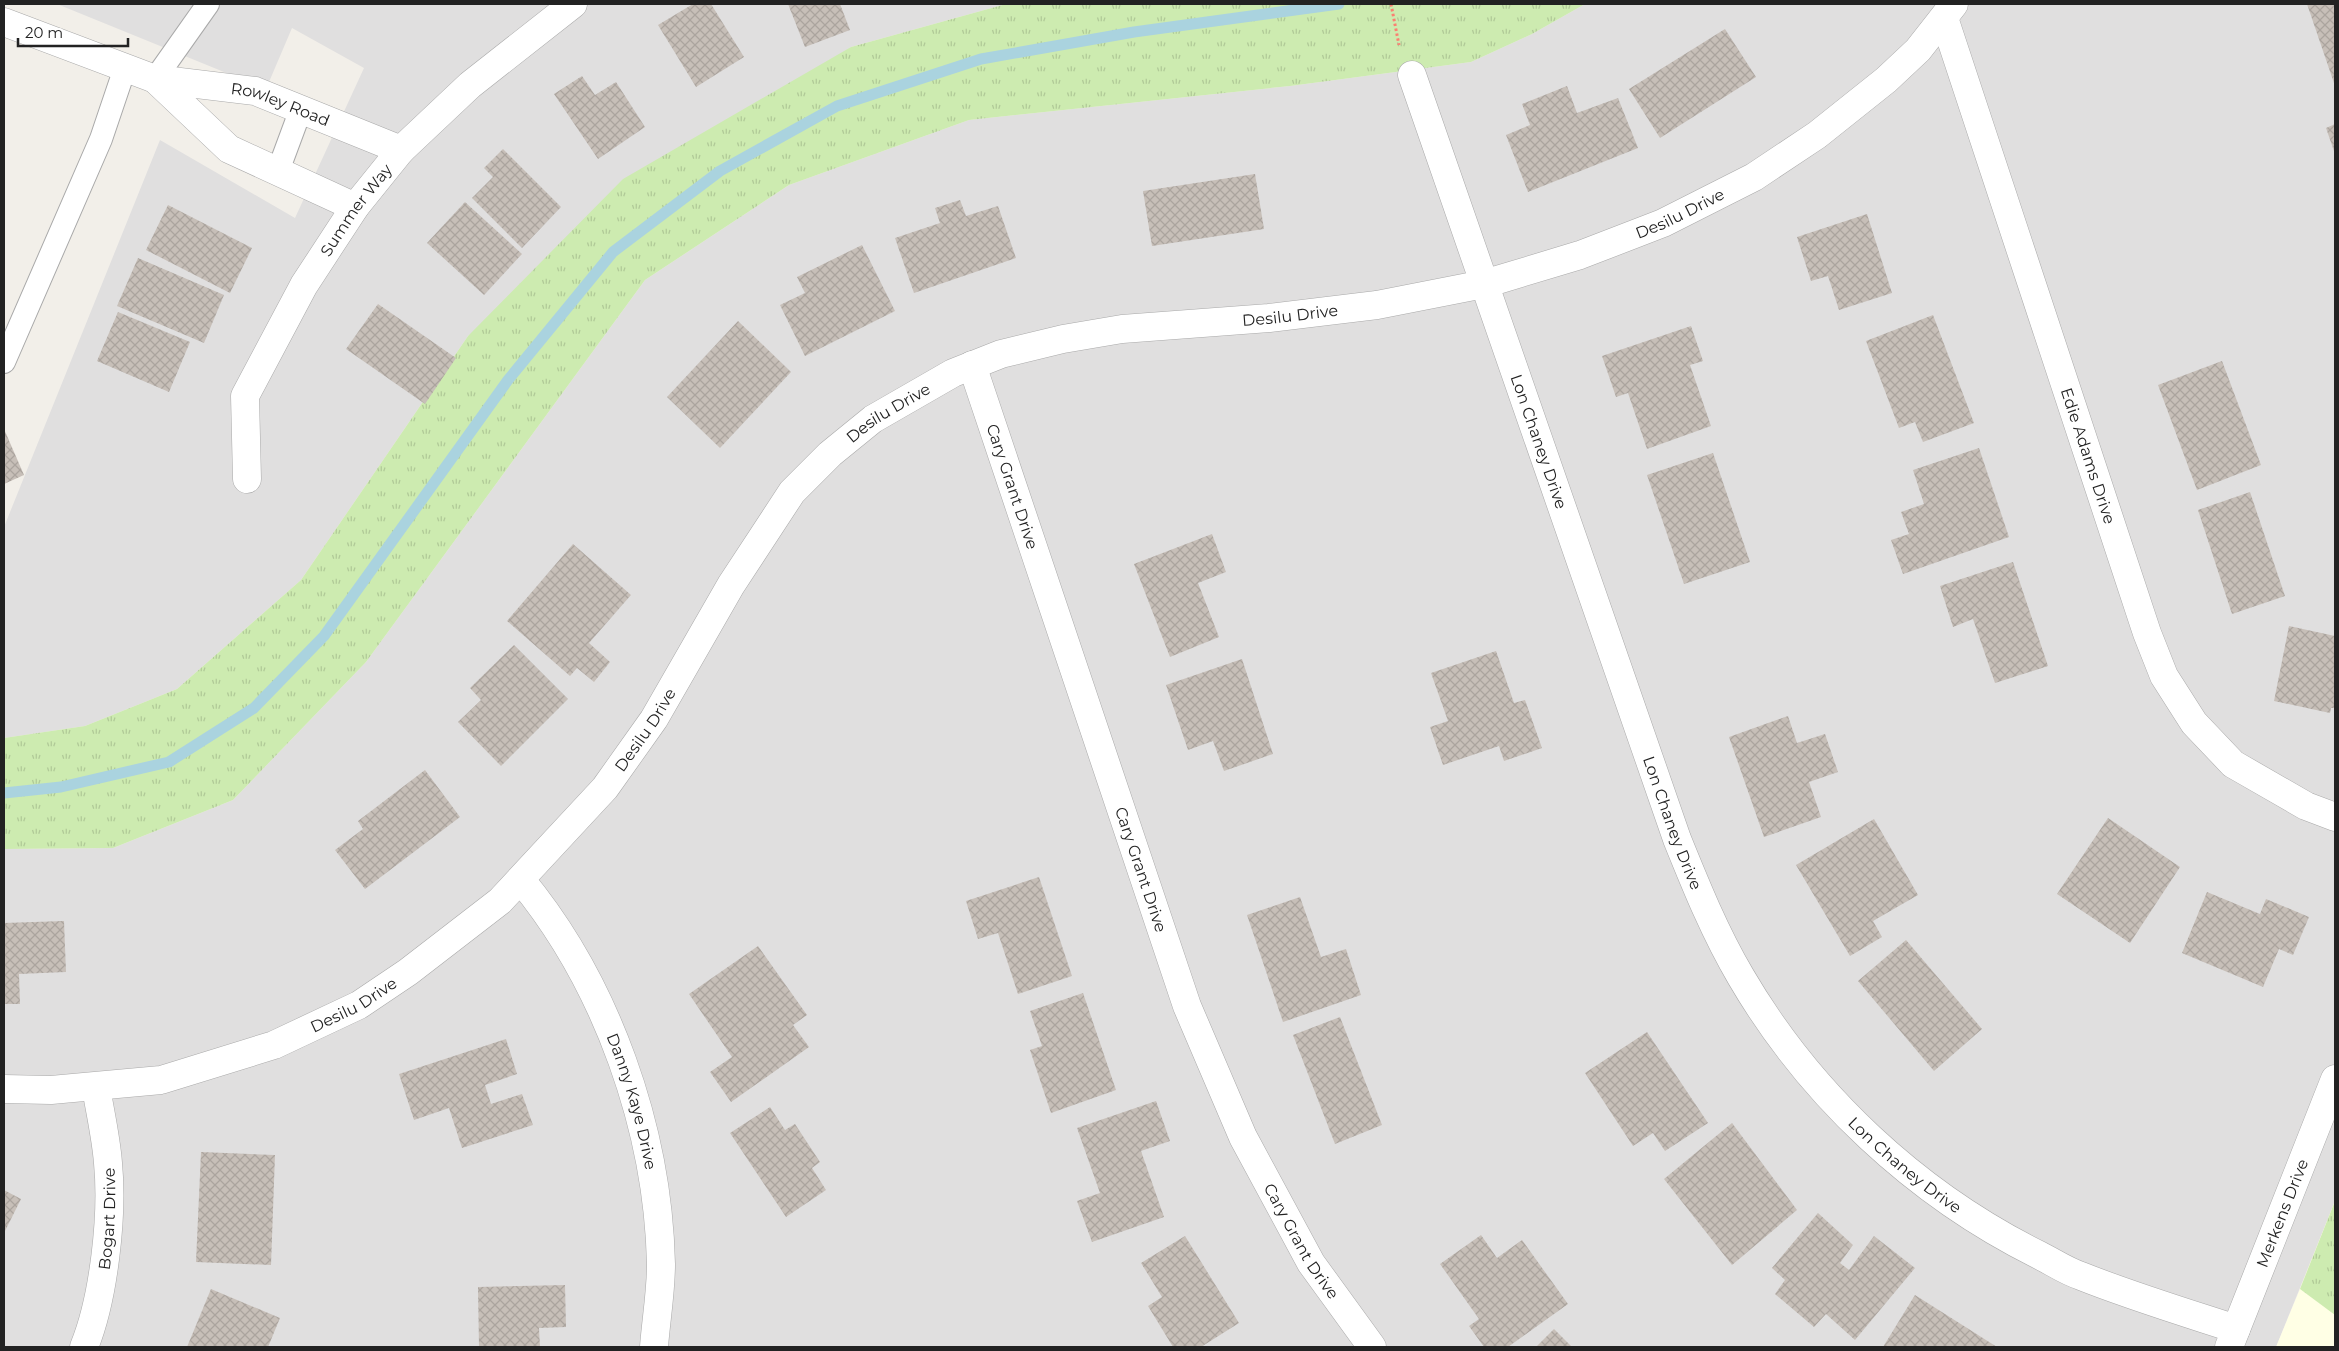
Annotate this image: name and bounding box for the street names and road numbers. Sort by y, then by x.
street label: Rowley Road [230,79,332,130]
street label: Summer Way [316,160,396,260]
street label: Desilu Drive [1633,185,1728,243]
street label: Desilu Drive [1242,301,1339,330]
street label: Lon Chaney Drive [1507,372,1571,512]
street label: Desilu Drive [843,379,934,447]
street label: Edie Adams Drive [2057,385,2119,526]
street label: Cary Grant Drive [982,421,1042,552]
street label: Desilu Drive [611,685,680,775]
street label: Lon Chaney Drive [1639,754,1706,893]
street label: Cary Grant Drive [1111,804,1171,935]
street label: Desilu Drive [307,973,401,1037]
street label: Danny Kaye Drive [603,1030,660,1171]
street label: Lon Chaney Drive [1844,1113,1965,1217]
street label: Merkens Drive [2252,1156,2312,1270]
street label: Bogart Drive [95,1167,119,1271]
street label: Cary Grant Drive [1260,1180,1343,1303]

